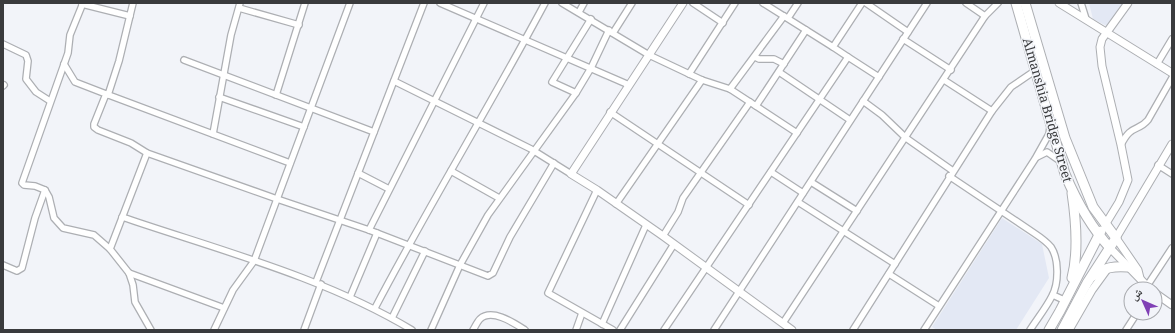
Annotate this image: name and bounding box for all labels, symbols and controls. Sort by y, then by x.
street label: Almanshia Bridge Street [1015,36,1077,186]
north arrow [1123,281,1163,321]
text: ش [1126,284,1148,306]

